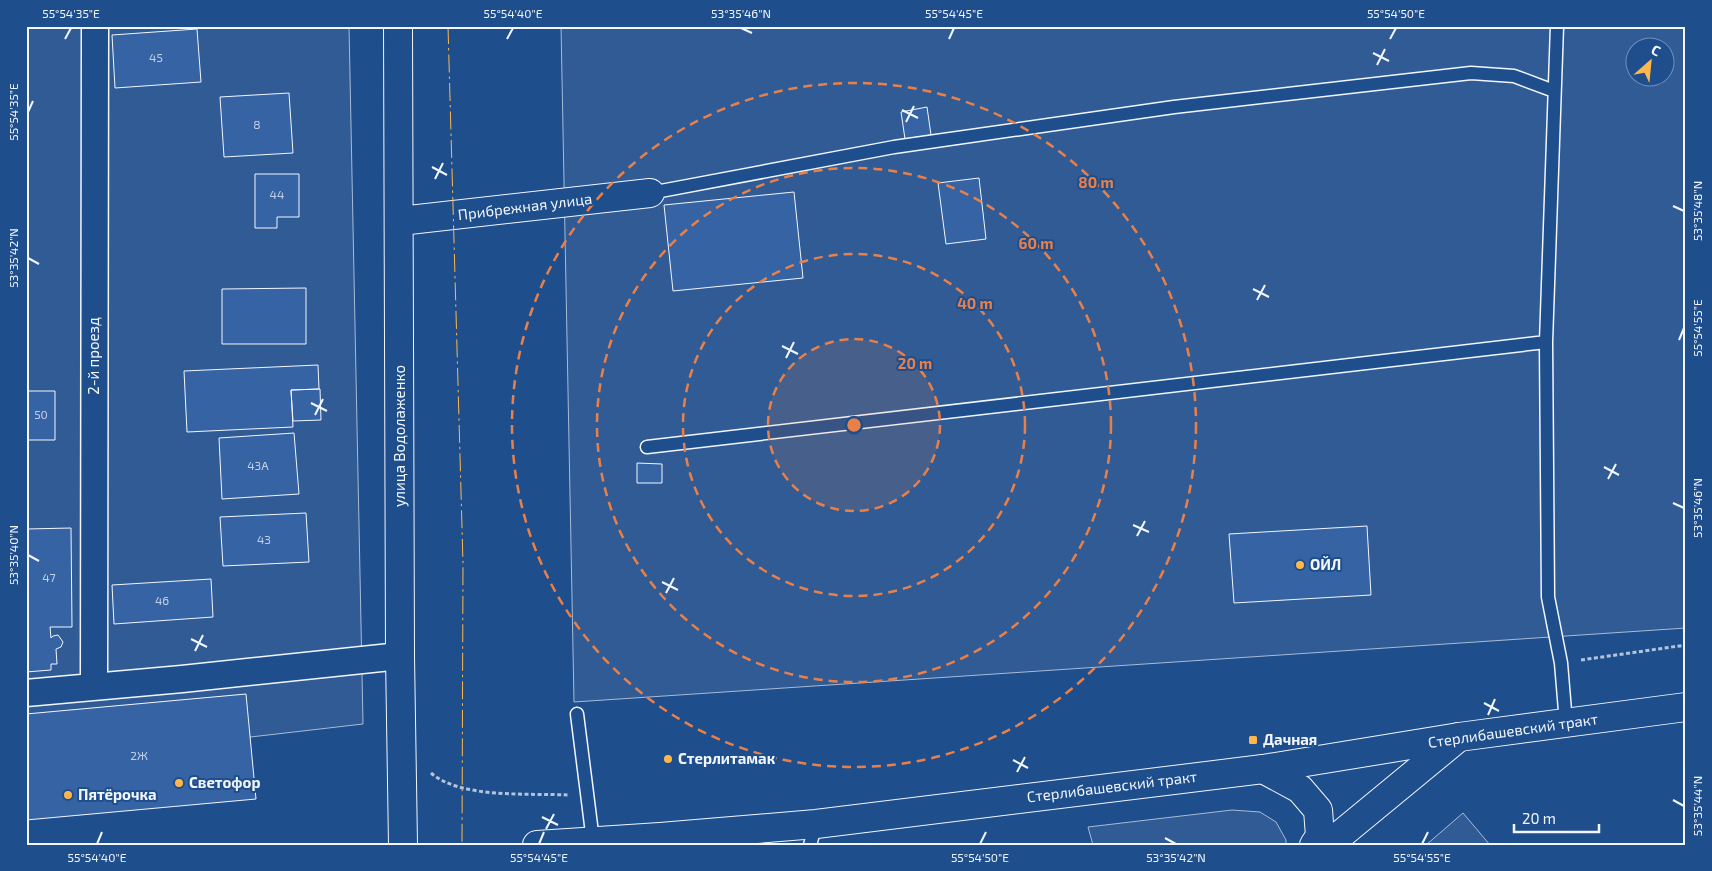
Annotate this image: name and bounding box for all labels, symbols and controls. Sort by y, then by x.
text: 55°54'35"E [42,6,100,20]
text: 55°54'40"E [484,6,543,20]
text: 53°35'46"N [711,6,771,20]
text: 55°54'45"E [925,6,983,20]
text: 55°54'50"E [1367,6,1425,20]
north arrow [1624,38,1674,88]
text: С [1649,41,1664,59]
house number: 45 [149,50,163,64]
text: 55°54'35"E [6,83,20,141]
house number: 8 [253,117,261,131]
text: 80 m [1078,173,1114,191]
text: 53°35'48"N [1690,181,1704,241]
house number: 44 [270,187,284,201]
street label: Прибрежная улица [457,189,593,224]
text: 53°35'42"N [6,228,20,288]
text: 60 m [1019,234,1053,252]
text: 40 m [957,294,993,312]
text: 55°54'55"E [1690,299,1704,357]
street label: 2-й проезд [84,317,102,395]
text: 20 m [898,354,932,372]
street label: улица Водолаженко [390,365,409,507]
house number: 50 [34,407,48,421]
centre of rings [845,416,863,434]
house number: 43А [247,458,269,472]
text: 53°35'46"N [1690,478,1704,538]
text: 53°35'40"N [6,525,20,585]
house number: 43 [257,532,271,546]
place label: ОЙЛ [1310,555,1341,573]
marker: ОЙЛ [1294,559,1306,571]
house number: 47 [42,570,56,584]
house number: 46 [155,593,169,607]
street label: Стерлибашевский тракт [1427,709,1599,751]
place label: Дачная [1263,730,1317,748]
marker: Дачная [1247,734,1259,746]
house number: 2Ж [130,748,148,762]
place label: Стерлитамак [678,749,776,767]
marker: Стерлитамак [662,753,674,765]
street label: Стерлибашевский тракт [1026,767,1198,805]
place label: Светофор [189,773,260,791]
text: 53°35'44"N [1690,776,1704,836]
marker: Светофор [173,777,185,789]
place label: Пятёрочка [78,785,157,803]
marker: Пятёрочка [62,789,74,801]
scale bar [1514,801,1600,833]
text: 20 m [1522,809,1556,827]
text: 55°54'40"E [68,850,127,864]
text: 55°54'45"E [510,850,568,864]
text: 55°54'50"E [951,850,1009,864]
text: 53°35'42"N [1146,850,1206,864]
text: 55°54'55"E [1393,850,1451,864]

